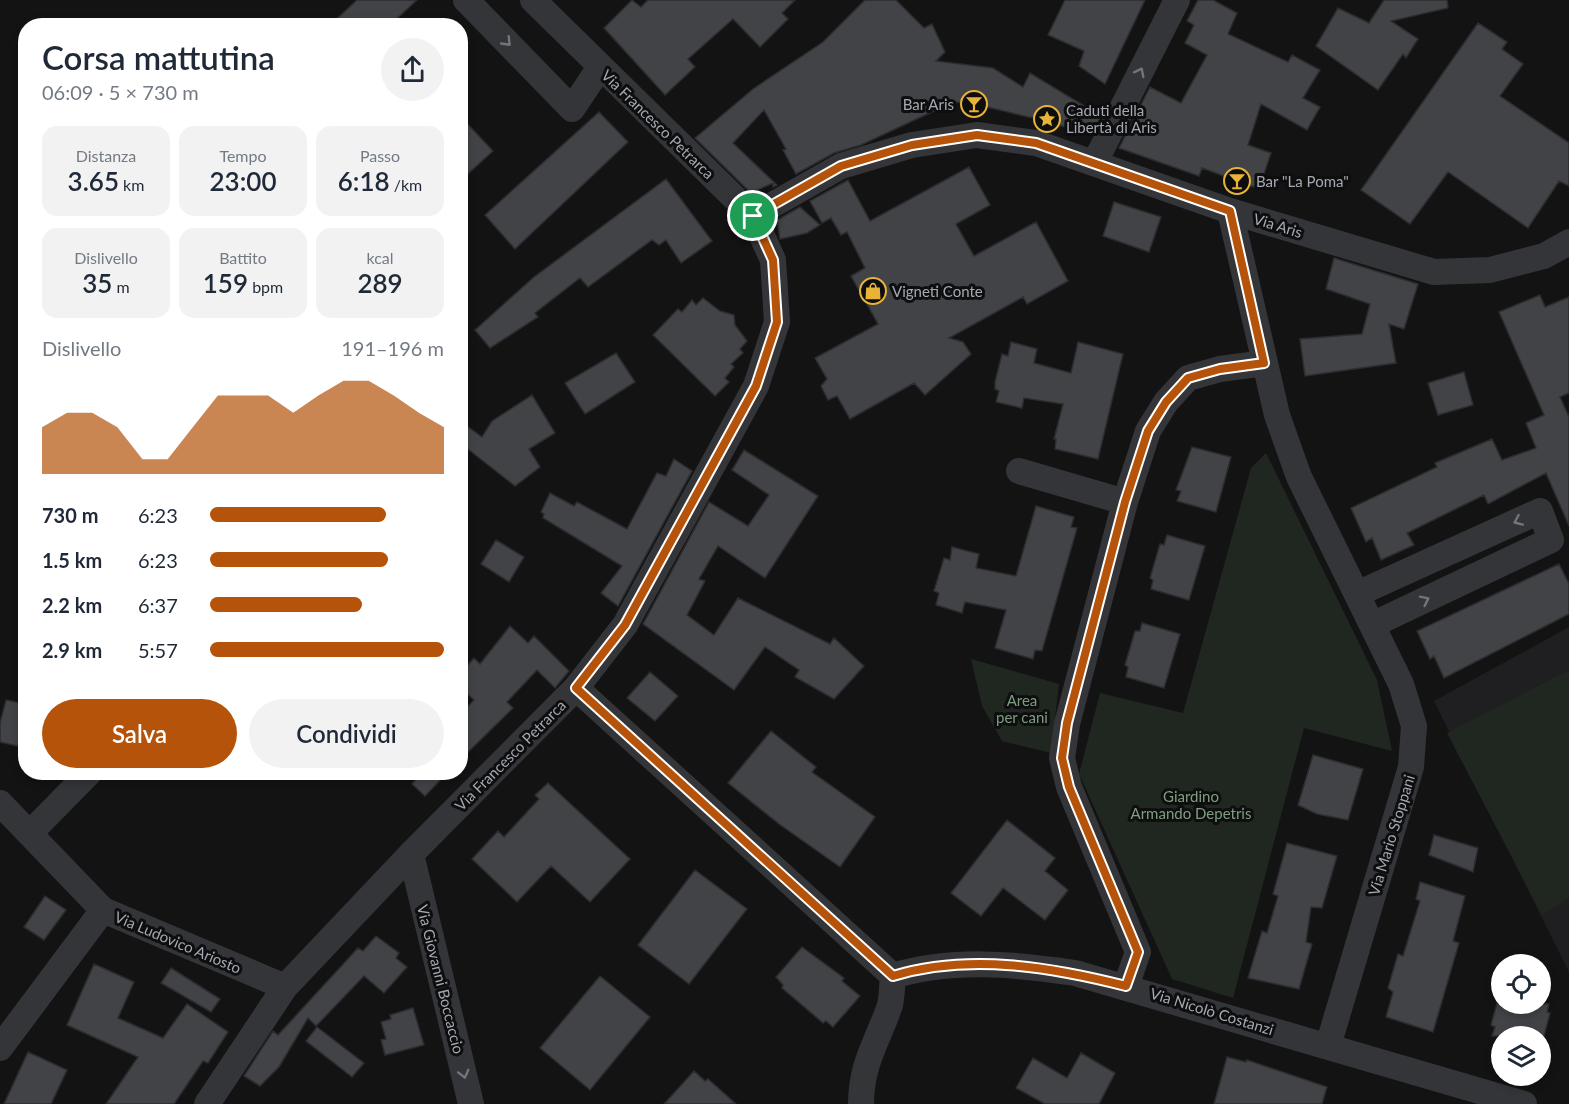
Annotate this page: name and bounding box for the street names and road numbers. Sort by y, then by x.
street label: Via Francesco Petrarca [598,66,718,182]
street label: Via Aris [1251,209,1305,241]
street label: Via Francesco Petrarca [451,696,569,814]
street label: Via Mario Stoppani [1364,772,1418,898]
street label: Via Giovanni Boccaccio [414,903,468,1055]
street label: Via Ludovico Ariosto [112,907,244,977]
street label: Via Nicolò Costanzi [1148,984,1276,1038]

